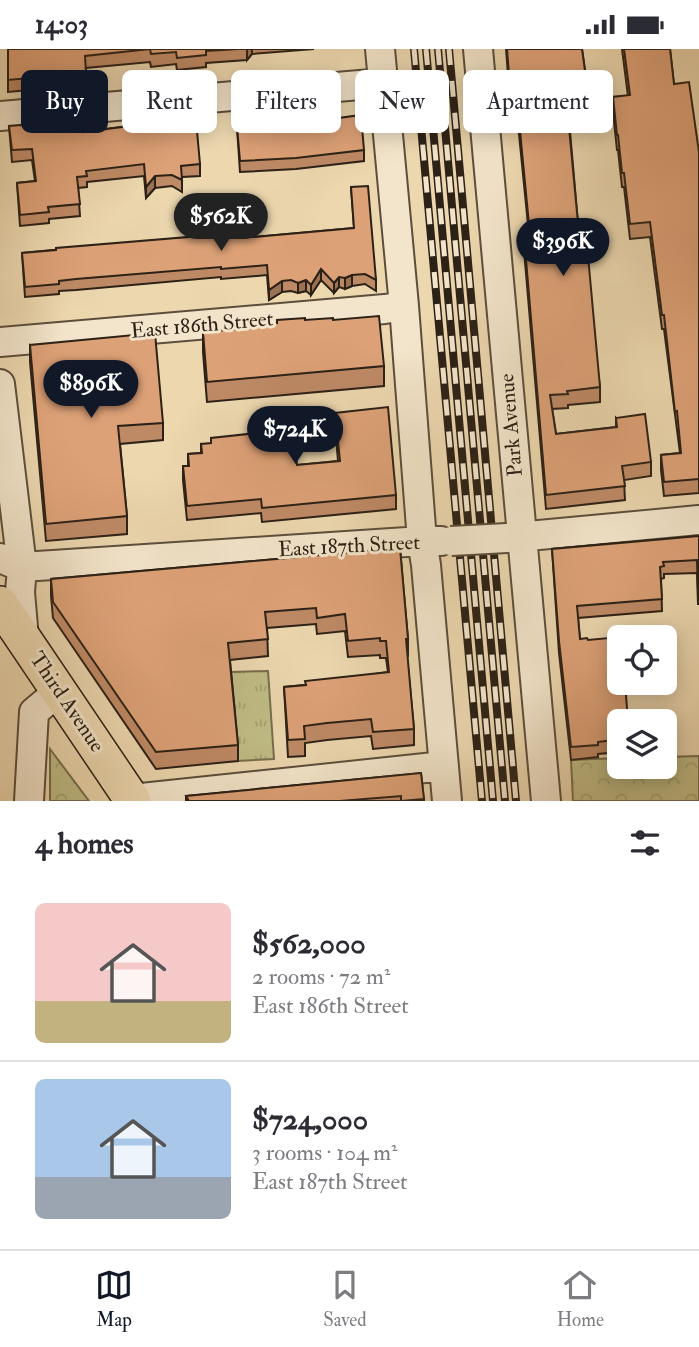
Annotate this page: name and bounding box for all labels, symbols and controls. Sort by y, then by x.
text: 14:03 [35,9,88,41]
chip: Buy [21,70,108,133]
chip: Rent [122,70,217,133]
chip: Filters [231,70,341,133]
chip: New [355,70,449,133]
chip: Apartment [463,70,613,133]
pin: $562K [172,193,270,253]
text: $562K [190,201,252,230]
pin: $396K [514,219,612,278]
text: $396K [532,226,594,255]
street label: East 186th Street [130,305,275,345]
pin: $896K [42,361,140,420]
text: $896K [59,368,123,397]
street label: Park Avenue [493,372,529,478]
pin: $724K [246,407,344,466]
text: $724K [263,414,327,443]
street label: East 187th Street [277,529,421,563]
map controls [607,625,677,779]
button: locate [607,625,677,695]
street label: Third Avenue [24,647,111,758]
button: layers [607,709,677,779]
icon: filters [626,824,664,862]
text: 4 homes [35,825,134,862]
text: $562,000 [252,925,366,962]
icon: home [91,931,175,1015]
text: 2 rooms · 72 m² [252,962,390,991]
text: East 186th Street [252,991,409,1020]
text: $724,000 [252,1101,368,1138]
icon: home [91,1107,175,1191]
text: 3 rooms · 104 m² [252,1138,398,1167]
text: East 187th Street [252,1167,408,1196]
tab: Map [95,1266,133,1332]
tab: Saved [323,1266,367,1332]
tab: Home [557,1266,604,1332]

